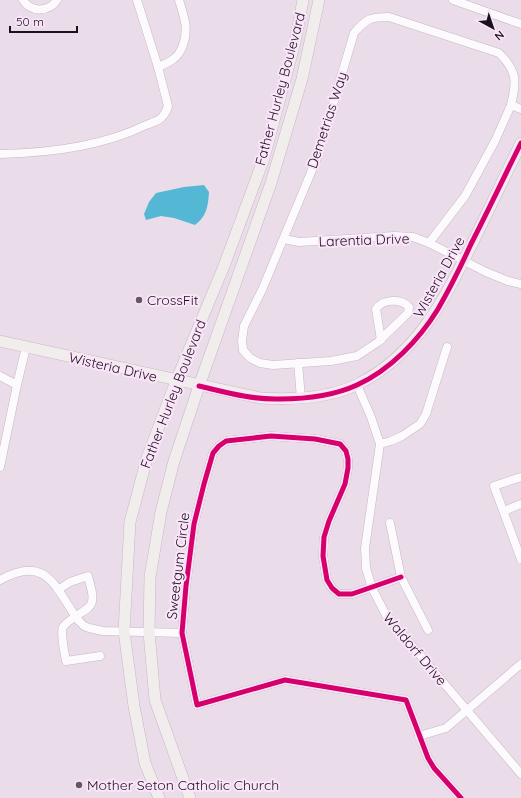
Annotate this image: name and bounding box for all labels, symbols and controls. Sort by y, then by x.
scale bar [10,8,77,34]
north arrow [473,8,513,48]
street label: Father Hurley Boulevard [251,10,309,168]
text: 50 m [16,14,44,29]
text: N [492,28,507,44]
street label: Demetrias Way [303,69,351,171]
street label: Larentia Drive [318,229,410,251]
street label: Wisteria Drive [409,233,469,321]
place label: CrossFit [147,291,199,309]
marker: CrossFit [134,295,144,305]
street label: Father Hurley Boulevard [136,317,210,471]
street label: Wisteria Drive [67,348,159,386]
street label: Sweetgum Circle [163,511,193,620]
street label: Waldorf Drive [379,609,451,689]
place label: Mother Seton Catholic Church [87,776,279,794]
marker: Mother Seton Catholic Church [74,780,84,790]

